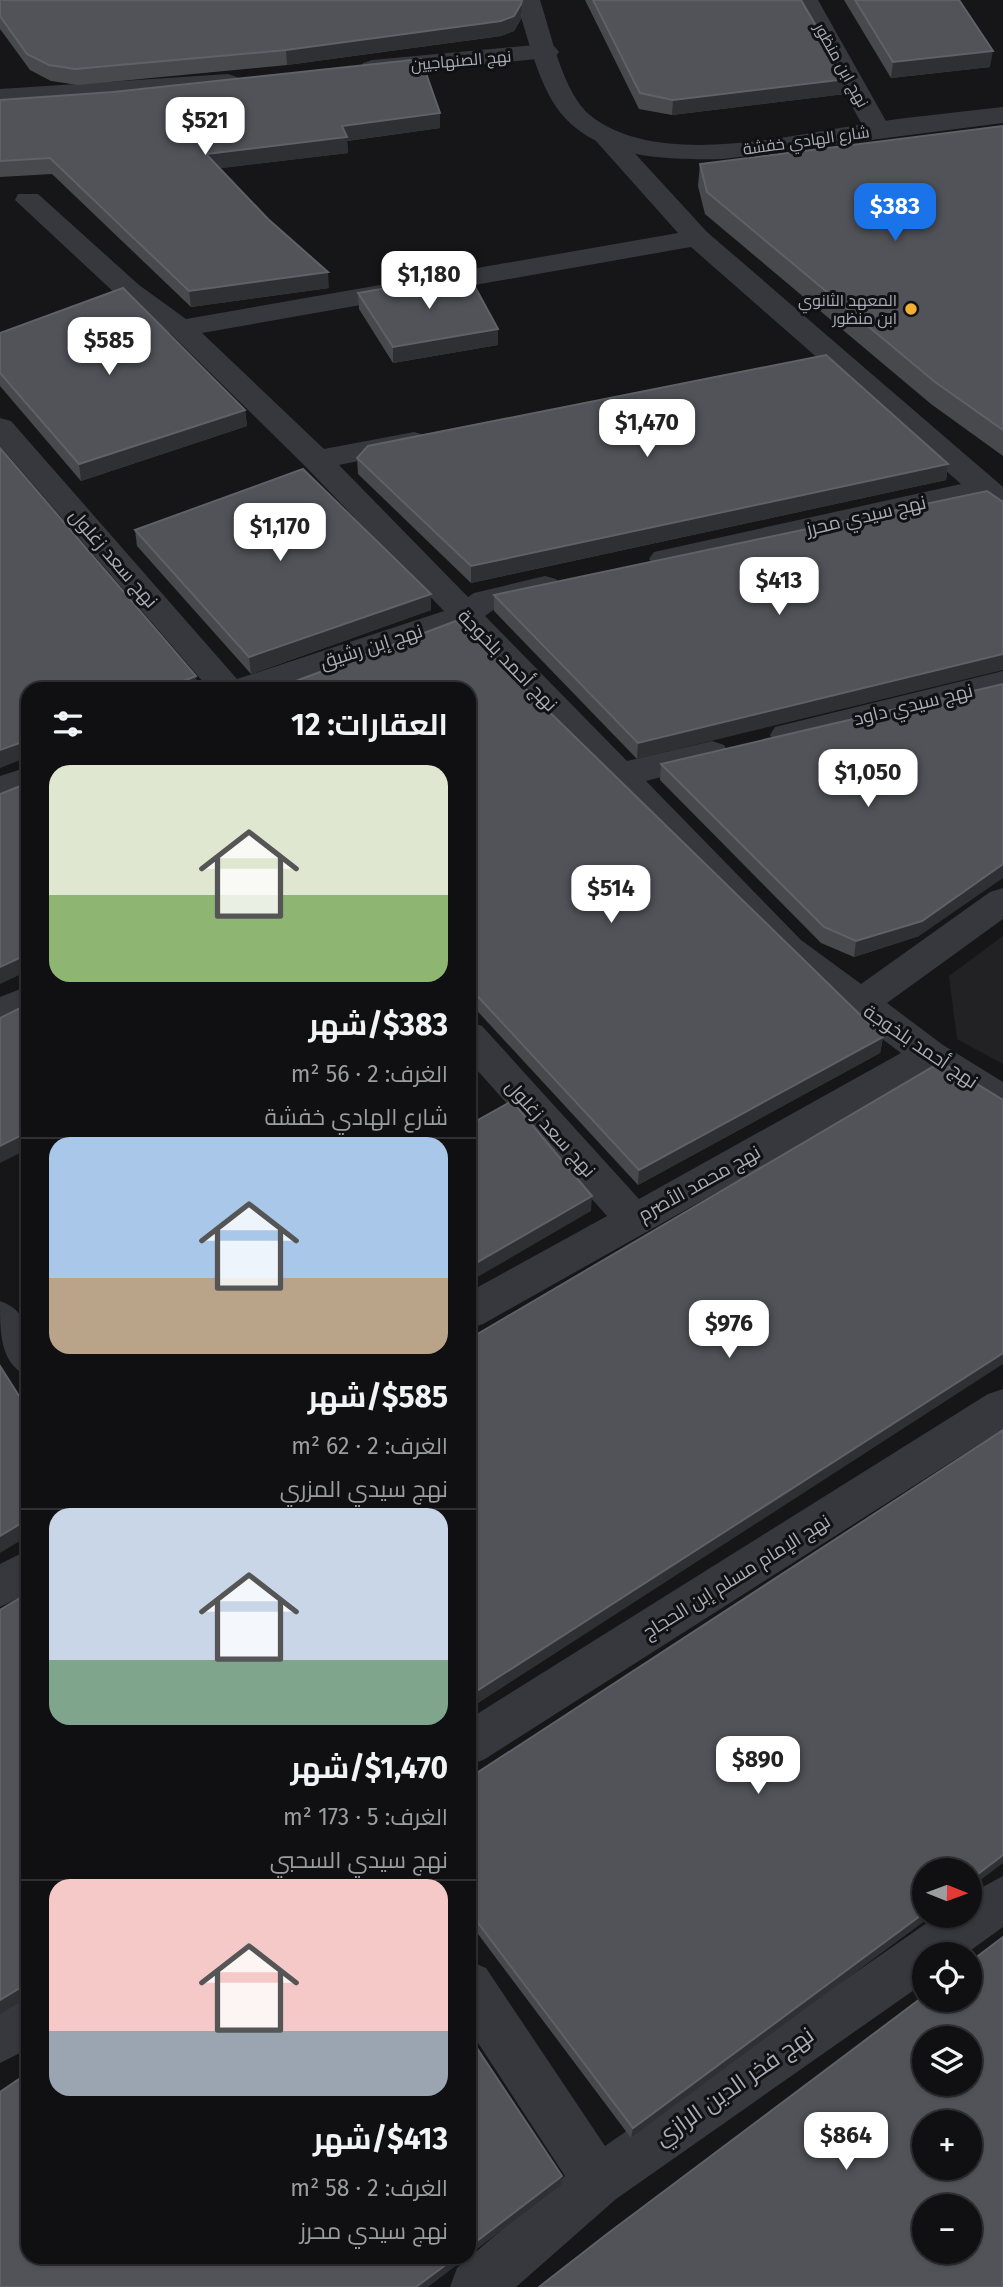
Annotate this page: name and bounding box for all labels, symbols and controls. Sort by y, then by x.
street label: نهج ابن منظور [808,19,873,112]
street label: نهج الصنهاجيين [410,47,512,76]
pin: $521 [164,97,246,157]
text: $521 [182,106,228,134]
street label: شارع الهادي خفشة [742,122,871,163]
pin: $383 [854,184,936,243]
text: $383 [870,192,920,220]
pin: $1,180 [372,252,486,311]
text: $1,180 [397,260,461,288]
place label: المعهد الثانوي ابن منظور [798,291,897,329]
marker: المعهد الثانوي ابن منظور [903,301,919,317]
pin: $585 [68,318,150,377]
text: $585 [84,326,134,354]
pin: $1,470 [590,400,704,459]
text: $1,470 [615,408,679,436]
street label: نهج سيدي محرز [803,491,929,544]
street label: نهج سعد زغلول [63,504,163,614]
pin: $1,170 [223,504,337,563]
text: $1,170 [250,512,310,540]
pin: $413 [738,558,820,617]
text: $413 [756,566,802,594]
street label: نهج أحمد بلخوجة [452,604,562,718]
street label: نهج إبن رشيق [317,619,426,676]
street label: نهج سيدي داود [851,679,976,733]
icon: filters [49,705,87,743]
text: العقارات: 12 [291,707,448,743]
pin: $1,050 [811,750,925,809]
text: $1,050 [835,758,901,786]
icon: home [186,811,312,937]
pin: $514 [570,866,652,925]
text: $514 [587,874,635,902]
street label: نهج أحمد بلخوجة [858,1000,982,1095]
text: $383/شهر [309,1007,448,1043]
text: الغرف: 2 · 56 m² [291,1060,448,1088]
street label: نهج سعد زغلول [499,1075,600,1183]
text: شارع الهادي خفشة [265,1103,448,1131]
street label: نهج محمد الأصرم [634,1140,765,1228]
icon: home [186,1183,312,1309]
pin: $976 [688,1300,770,1360]
text: $976 [705,1309,753,1337]
text: $585/شهر [308,1379,448,1415]
text: الغرف: 2 · 62 m² [291,1432,448,1460]
text: نهج سيدي المزري [280,1475,448,1503]
street label: نهج اﻹمام مسلم إبن الحجاج [638,1509,835,1645]
icon: home [186,1554,312,1680]
pin: $890 [717,1736,799,1796]
text: $890 [732,1745,784,1773]
text: $1,470/شهر [290,1750,448,1786]
text: الغرف: 5 · 173 m² [283,1803,448,1831]
text: نهج سيدي السحبي [270,1846,448,1874]
north arrow [912,1858,982,1928]
map controls [912,1858,982,2264]
icon: home [186,1925,312,2051]
button: locate [912,1942,982,2012]
street label: نهج فخر الدين الرازي [649,2021,821,2155]
button: layers [912,2026,982,2096]
button: + [912,2110,982,2180]
pin: $864 [805,2112,887,2172]
text: $413/شهر [313,2121,448,2157]
text: $864 [820,2121,872,2149]
text: الغرف: 2 · 58 m² [290,2174,448,2202]
button: − [912,2194,982,2264]
text: نهج سيدي محرز [300,2217,448,2245]

